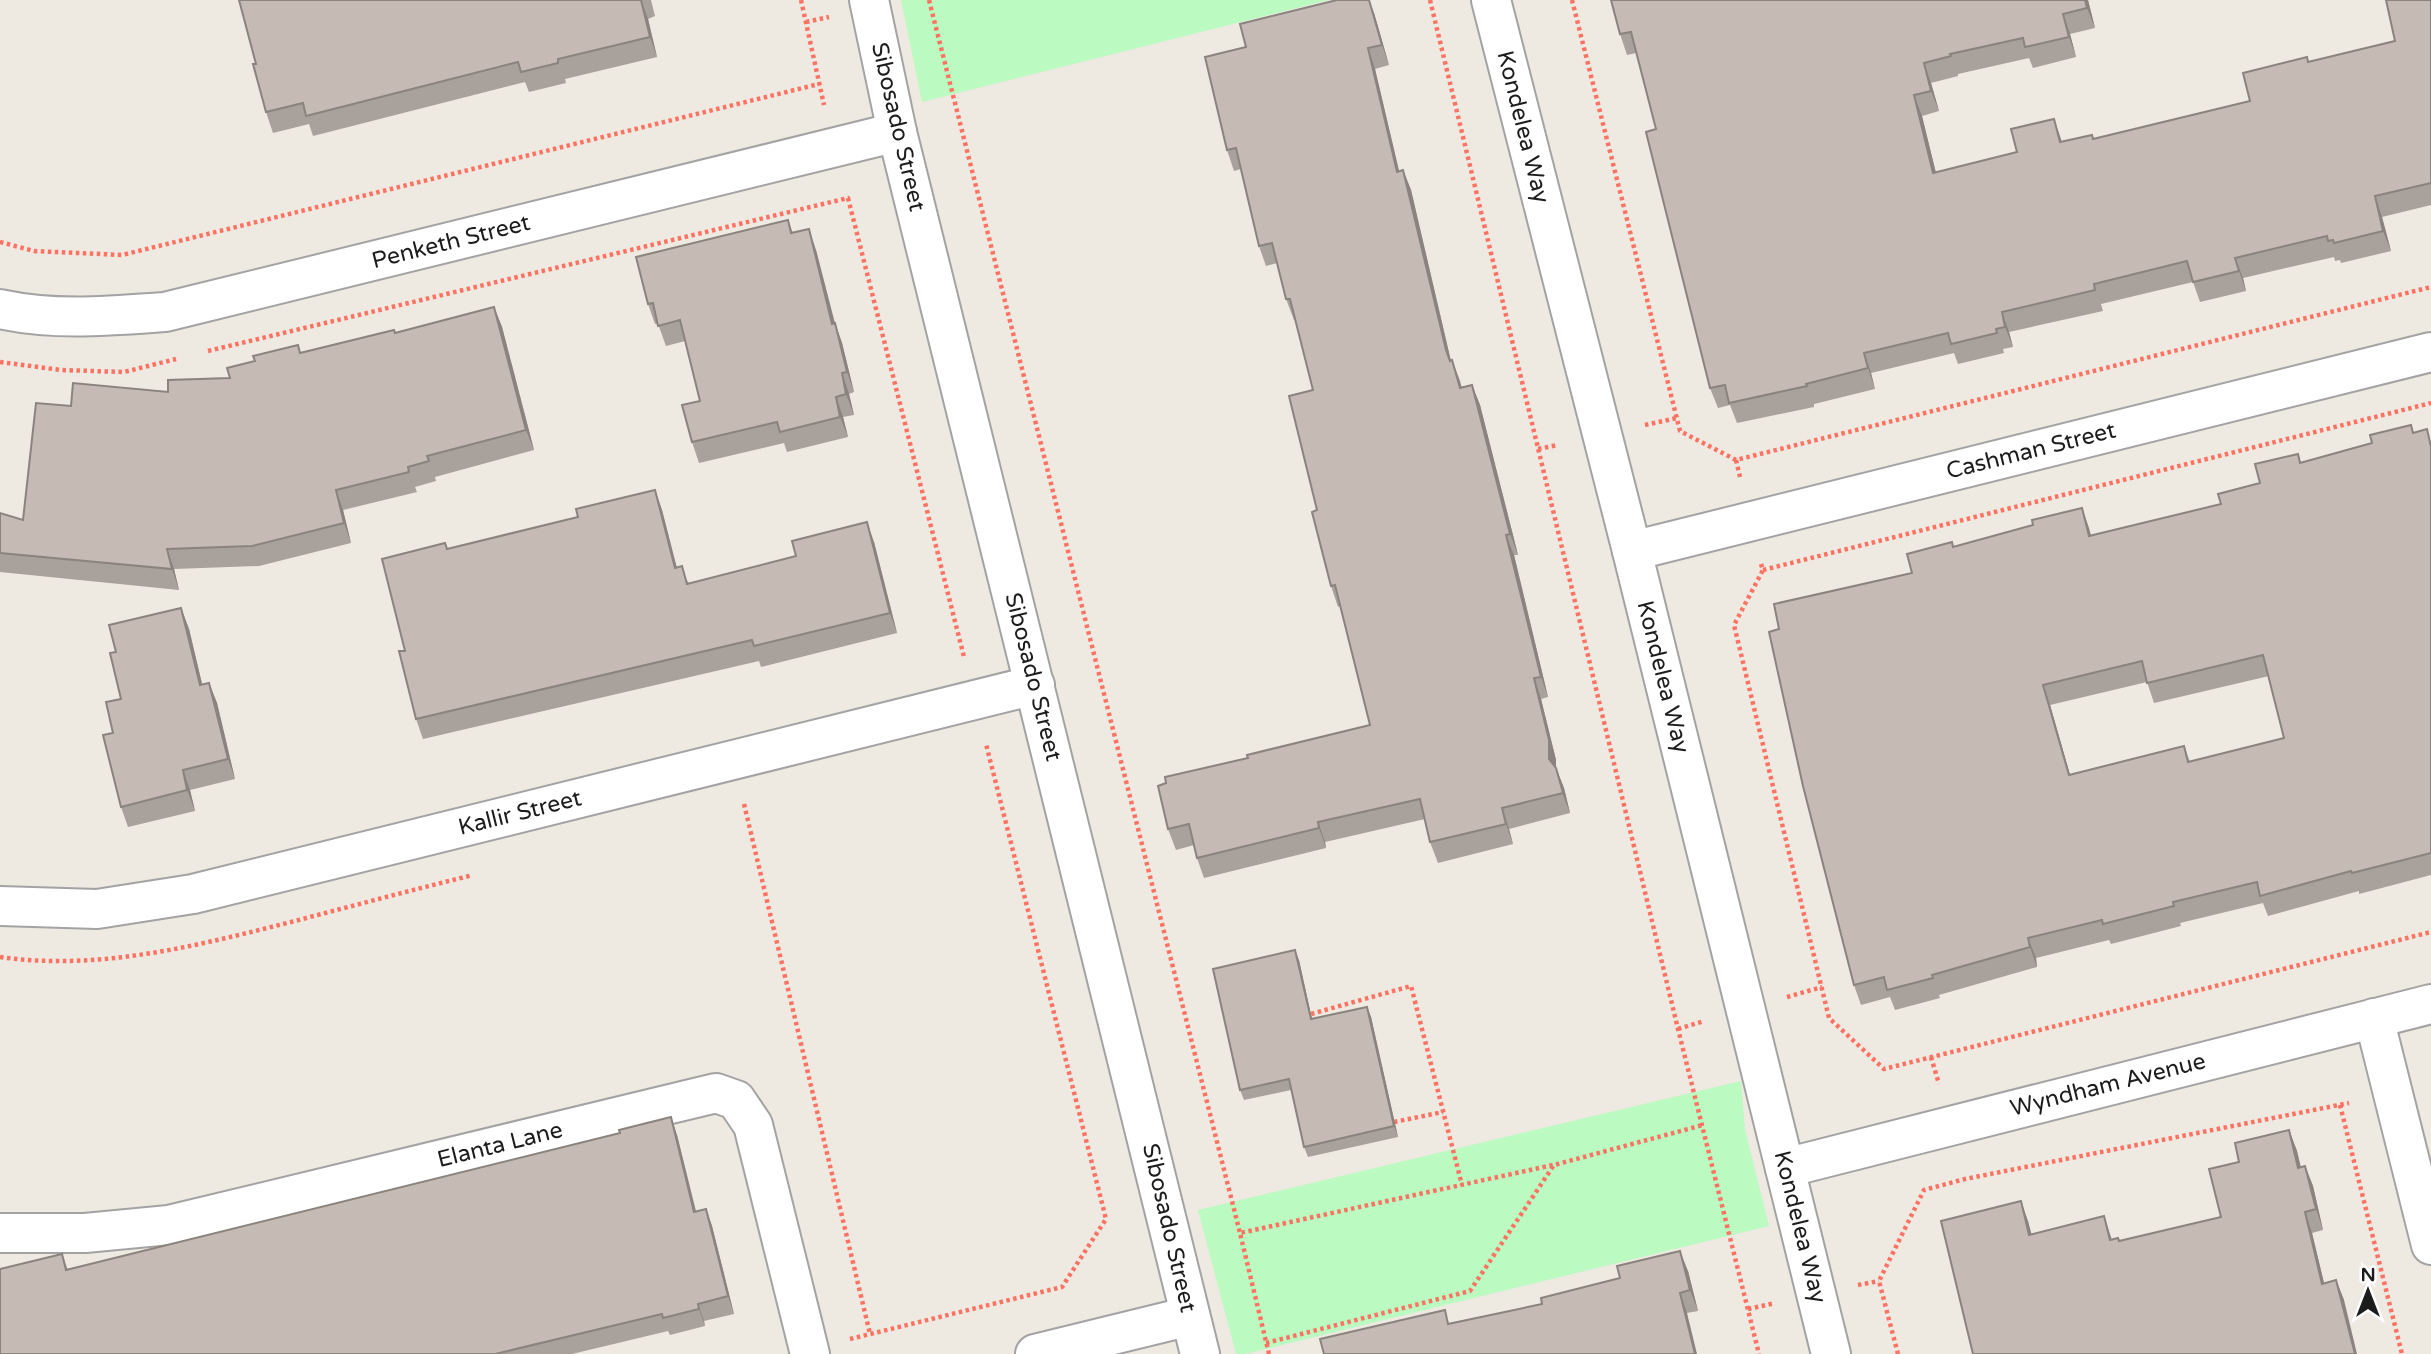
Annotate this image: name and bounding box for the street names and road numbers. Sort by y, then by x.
street label: Sibosado Street [865,40,931,214]
street label: Kondelea Way [1491,48,1555,206]
street label: Penketh Street [369,209,533,275]
street label: Cashman Street [1943,416,2119,486]
street label: Sibosado Street [999,590,1067,764]
street label: Kondelea Way [1631,598,1695,756]
street label: Kallir Street [455,784,585,842]
street label: Wyndham Avenue [2007,1047,2209,1123]
street label: Elanta Lane [435,1116,565,1174]
street label: Sibosado Street [1136,1141,1202,1315]
street label: Kondelea Way [1768,1148,1832,1306]

